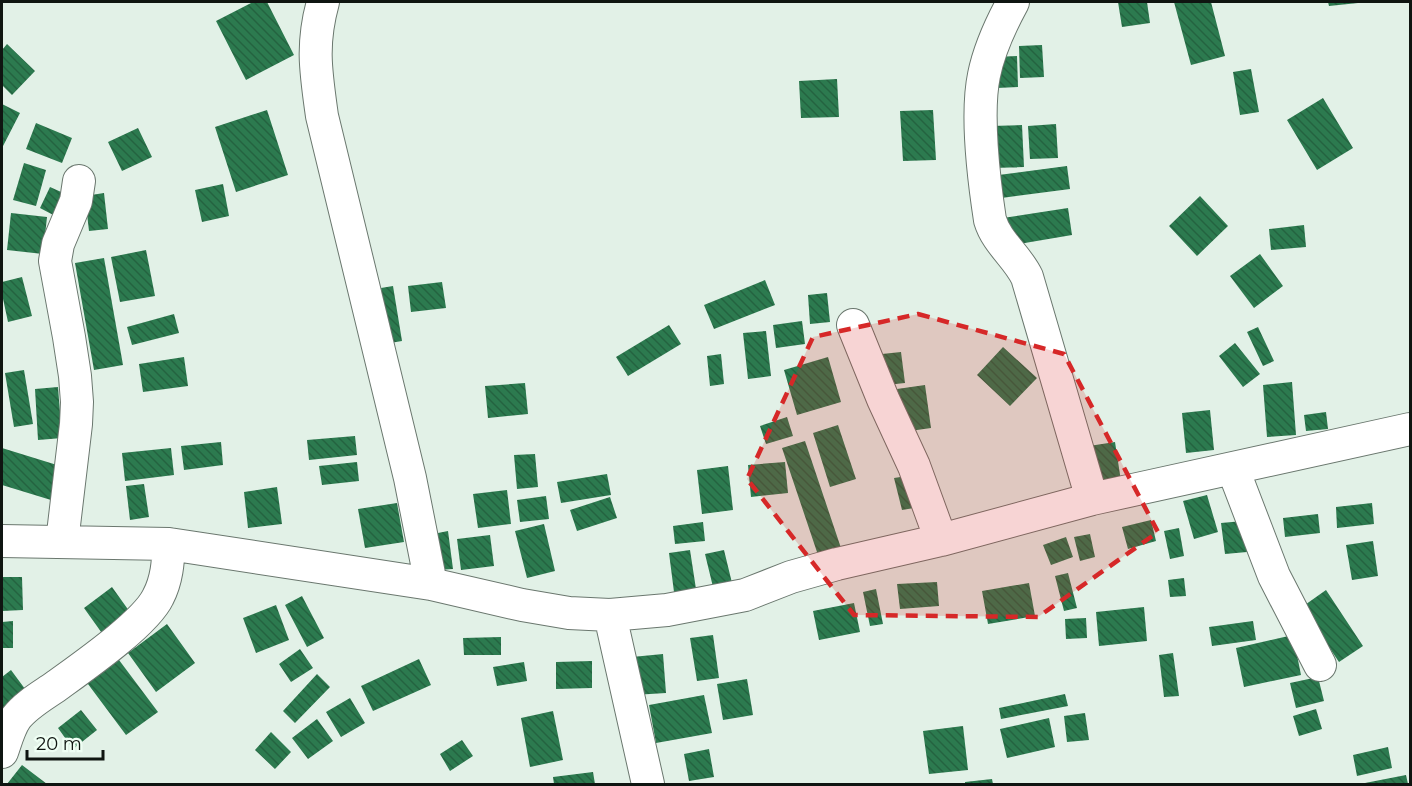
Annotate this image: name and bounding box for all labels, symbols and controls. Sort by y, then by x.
scale bar [27,723,104,761]
text: 20 m [36,733,82,755]

